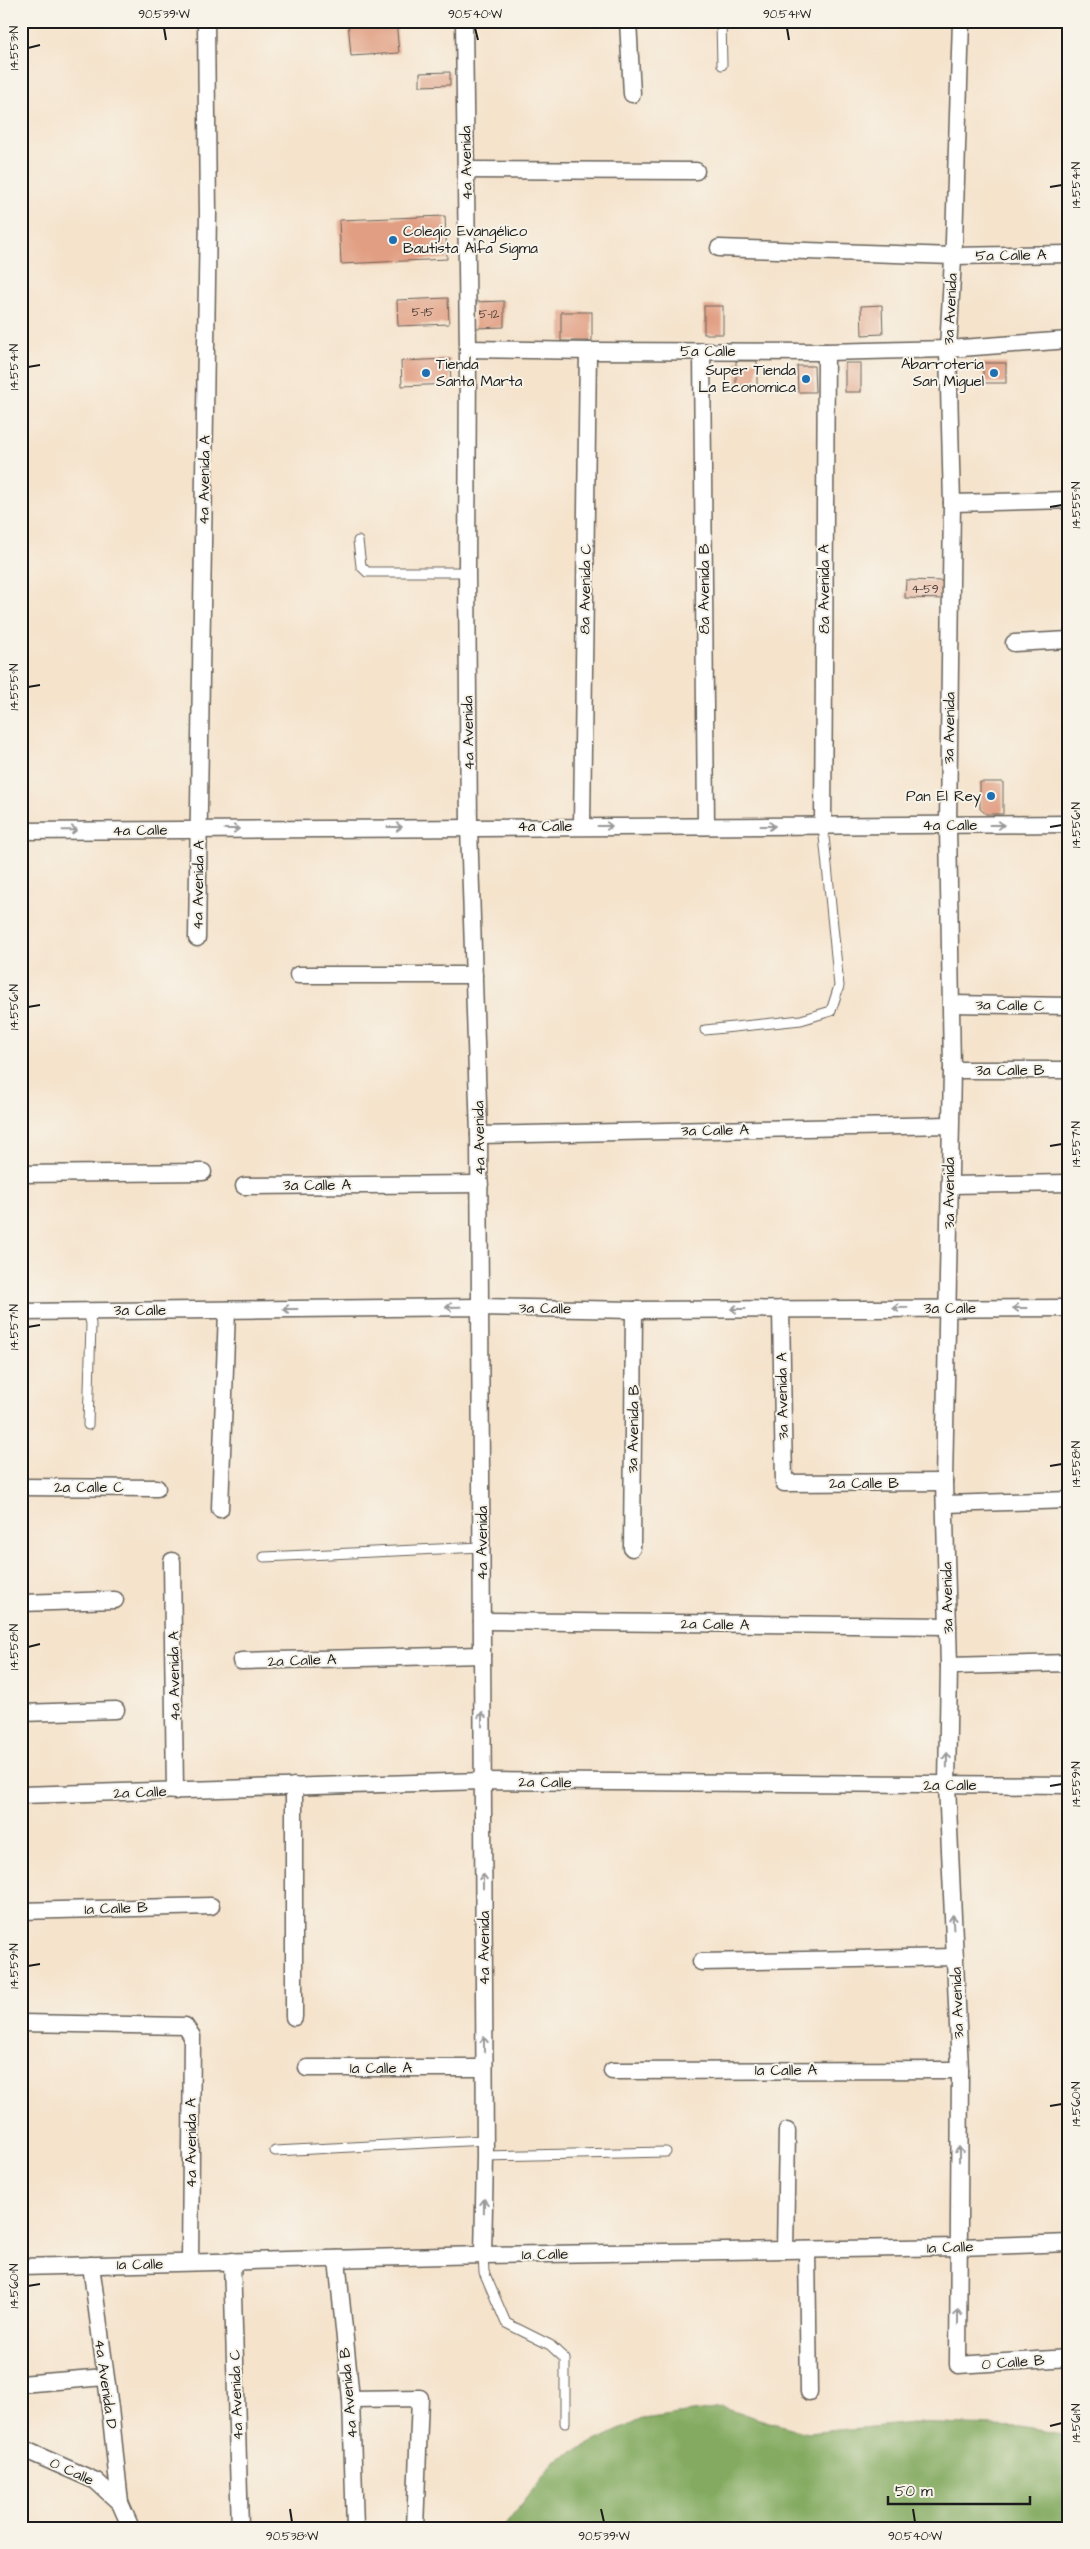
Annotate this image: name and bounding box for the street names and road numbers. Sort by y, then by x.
street label: 4a Avenida [455,125,478,200]
street label: 5a Calle A [975,244,1047,267]
street label: 3a Avenida [938,272,963,345]
street label: 5a Calle [680,341,736,362]
street label: 4a Avenida A [193,434,216,525]
street label: 8a Avenida C [574,543,597,634]
street label: 8a Avenida B [694,543,715,634]
street label: 8a Avenida A [814,544,835,634]
street label: 3a Avenida [938,692,961,764]
street label: 4a Avenida [457,695,480,770]
street label: 4a Calle [923,815,977,836]
street label: 4a Calle [518,816,572,837]
street label: 4a Calle [112,820,168,841]
street label: 4a Avenida A [187,839,210,930]
street label: 3a Calle C [975,994,1045,1017]
street label: 3a Calle B [975,1060,1045,1081]
street label: 4a Avenida [468,1100,491,1175]
street label: 3a Calle A [681,1119,750,1142]
street label: 3a Avenida [939,1157,960,1229]
street label: 3a Calle A [283,1175,351,1196]
street label: 3a Calle [519,1298,571,1319]
street label: 3a Calle [924,1298,976,1319]
street label: 3a Calle [114,1300,166,1321]
street label: 3a Avenida A [771,1352,794,1440]
street label: 3a Avenida B [622,1384,645,1473]
street label: 2a Calle B [829,1473,899,1494]
street label: 2a Calle C [54,1477,124,1498]
street label: 4a Avenida [472,1505,493,1580]
street label: 3a Avenida [936,1562,959,1634]
street label: 2a Calle A [680,1613,750,1636]
street label: 4a Avenida A [163,1630,186,1721]
street label: 2a Calle A [267,1649,337,1672]
street label: 2a Calle [518,1772,572,1793]
street label: 2a Calle [923,1775,977,1796]
street label: 2a Calle [113,1781,167,1804]
street label: 1a Calle B [84,1897,148,1920]
street label: 4a Avenida [474,1910,495,1985]
street label: 3a Avenida [946,1966,969,2039]
street label: 1a Calle A [350,2058,413,2079]
street label: 1a Calle A [755,2060,818,2081]
street label: 4a Avenida A [181,2098,202,2188]
street label: 1a Calle [926,2236,974,2259]
street label: 1a Calle [522,2244,569,2265]
street label: 1a Calle [117,2254,164,2275]
street label: 4a Avenida D [89,2338,122,2430]
street label: 4a Avenida B [334,2346,363,2439]
street label: 4a Avenida C [224,2349,249,2441]
street label: 0 Calle B [981,2350,1046,2375]
street label: 0 Calle [46,2452,97,2491]

